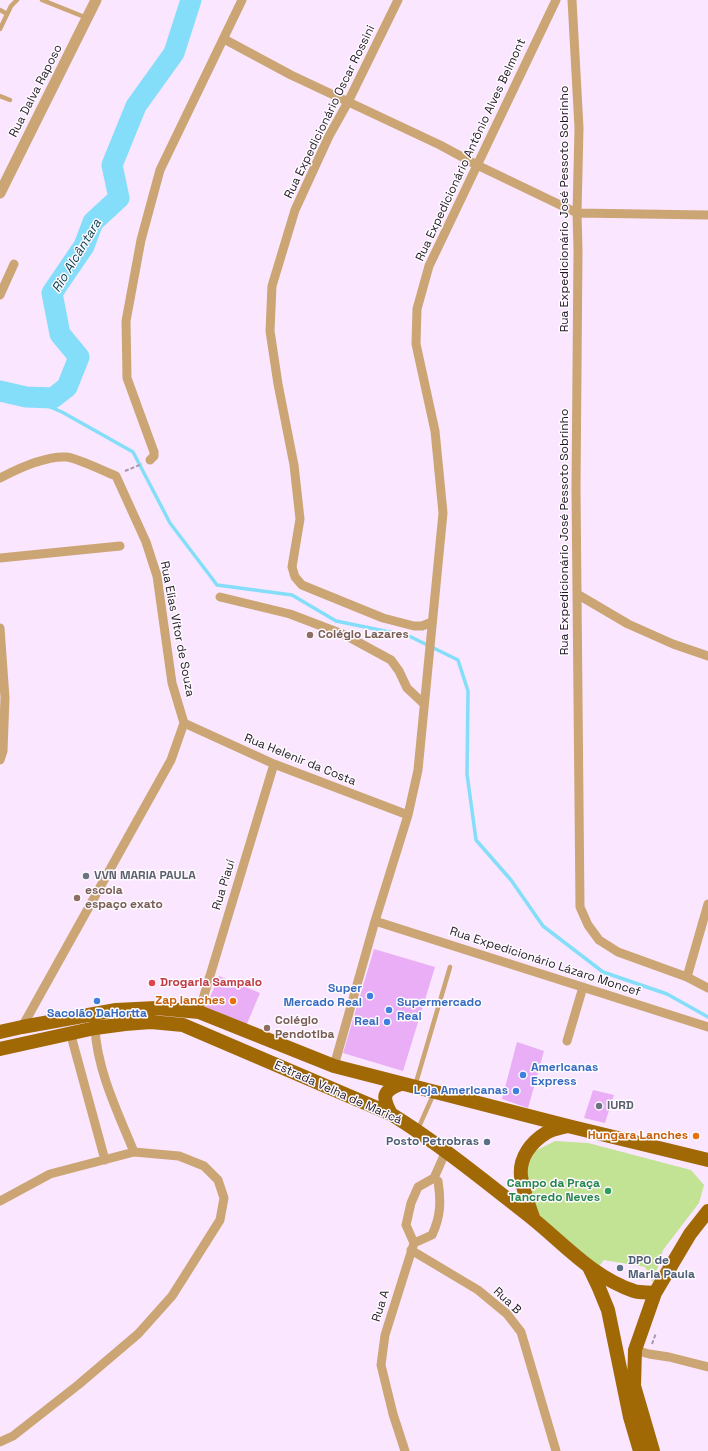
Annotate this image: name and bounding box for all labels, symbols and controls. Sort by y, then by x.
street label: Rua Expedicionário Oscar Rossini [282,23,378,201]
street label: Rua Expedicionário Antônio Alves Belmont [413,36,529,264]
street label: Rua Dalva Raposo [6,42,66,140]
street label: Rua Expedicionário José Pessoto Sobrinho [558,86,572,332]
water label: Rio Alcântara [49,217,105,295]
street label: Rua Expedicionário José Pessoto Sobrinho [558,409,572,655]
street label: Rua Elias Vítor de Souza [157,560,197,698]
place label: Colégio Lazares [318,628,409,642]
marker: Colégio Lazares [305,630,315,640]
street label: Rua Helenir da Costa [242,731,358,789]
street label: Rua Piauí [210,858,238,912]
place label: VVN MARIA PAULA [94,869,196,883]
marker: VVN MARIA PAULA [81,871,91,881]
place label: escola espaço exato [85,884,163,912]
marker: escola espaço exato [72,893,82,903]
street label: Rua Expedicionário Lázaro Moncef [448,924,642,1000]
place label: Drogaria Sampaio [160,976,262,990]
marker: Drogaria Sampaio [147,978,157,988]
place label: Super Mercado Real [283,982,362,1010]
marker: Super Mercado Real [365,991,375,1001]
place label: Zap lanches [155,994,225,1008]
marker: Sacolão DaHortta [92,996,102,1006]
marker: Zap lanches [228,996,238,1006]
place label: Supermercado Real [397,996,482,1024]
marker: Supermercado Real [384,1005,394,1015]
place label: Sacolão DaHortta [47,1007,147,1021]
place label: Colégio Pendotiba [275,1014,334,1042]
place label: Real [354,1015,379,1029]
marker: Real [382,1017,392,1027]
marker: Colégio Pendotiba [262,1023,272,1033]
street label: Estrada Velha de Maricá [272,1058,404,1128]
place label: Americanas Express [531,1061,598,1089]
marker: Americanas Express [518,1070,528,1080]
place label: Loja Americanas [414,1084,508,1098]
marker: Loja Americanas [511,1086,521,1096]
place label: IURD [607,1099,634,1113]
marker: IURD [594,1101,604,1111]
place label: Hungara Lanches [588,1129,688,1143]
marker: Hungara Lanches [691,1131,701,1141]
place label: Posto Petrobras [386,1135,479,1149]
marker: Posto Petrobras [482,1137,492,1147]
place label: Campo da Praça Tancredo Neves [507,1177,600,1205]
marker: Campo da Praça Tancredo Neves [603,1186,613,1196]
place label: DPO de Maria Paula [628,1254,695,1282]
marker: DPO de Maria Paula [615,1263,625,1273]
street label: Rua B [490,1285,524,1317]
street label: Rua A [369,1288,393,1324]

